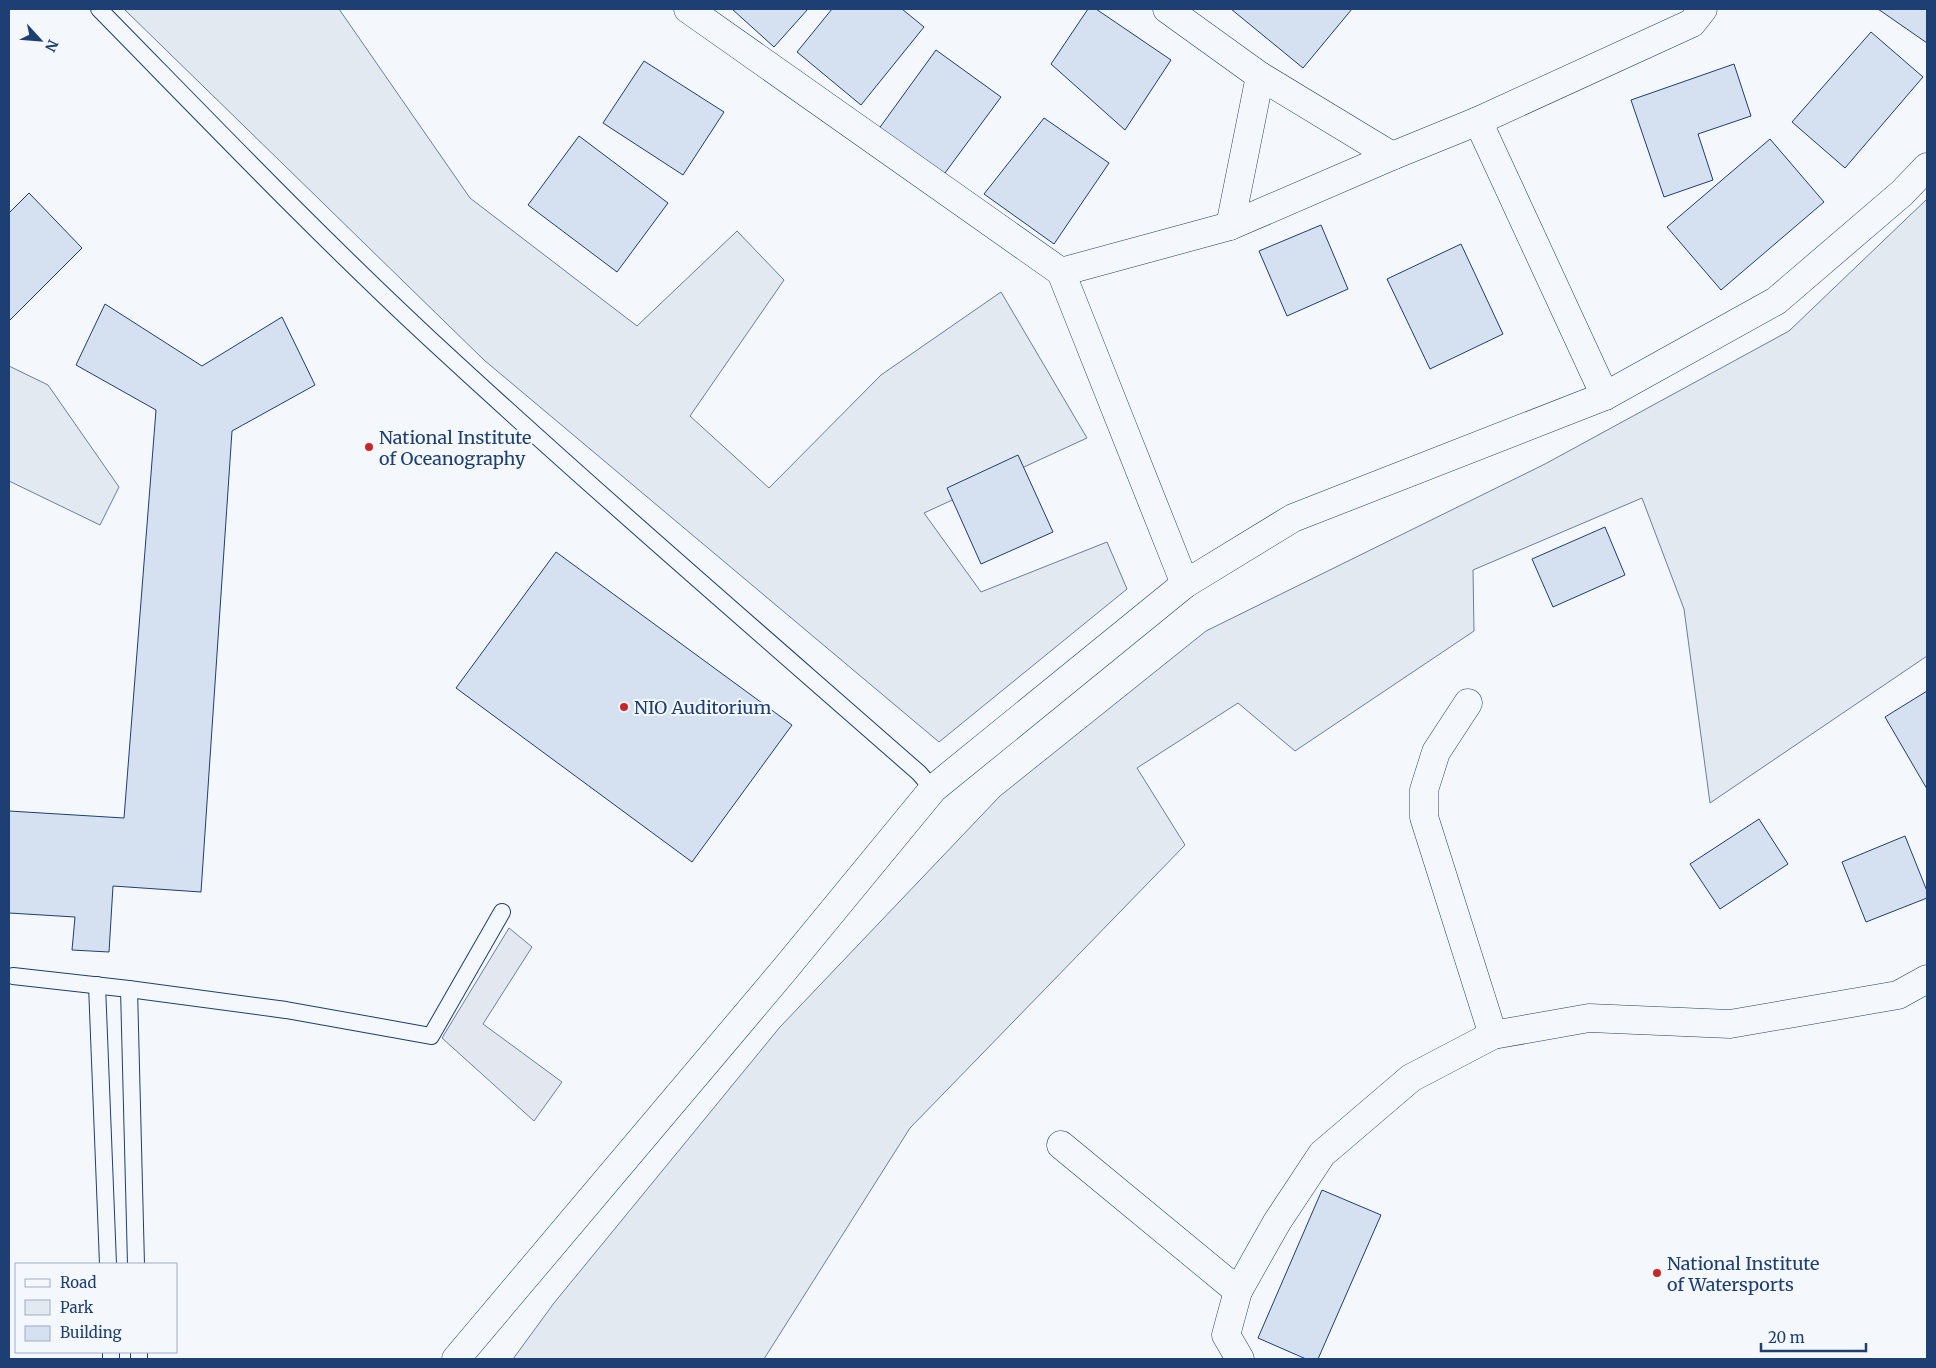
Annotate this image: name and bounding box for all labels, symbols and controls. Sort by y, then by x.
north arrow [15,15,65,65]
text: N [41,37,62,55]
place label: National Institute of Oceanography [379,426,531,470]
marker: National Institute of Oceanography [363,441,375,453]
place label: NIO Auditorium [634,696,772,719]
marker: NIO Auditorium [618,701,630,713]
place label: National Institute of Watersports [1667,1252,1819,1296]
legend [15,1263,178,1353]
marker: National Institute of Watersports [1651,1267,1663,1279]
text: Road [60,1273,96,1292]
text: Park [60,1298,94,1317]
scale bar [1761,1320,1866,1352]
text: Building [60,1323,122,1342]
text: 20 m [1768,1328,1805,1347]

